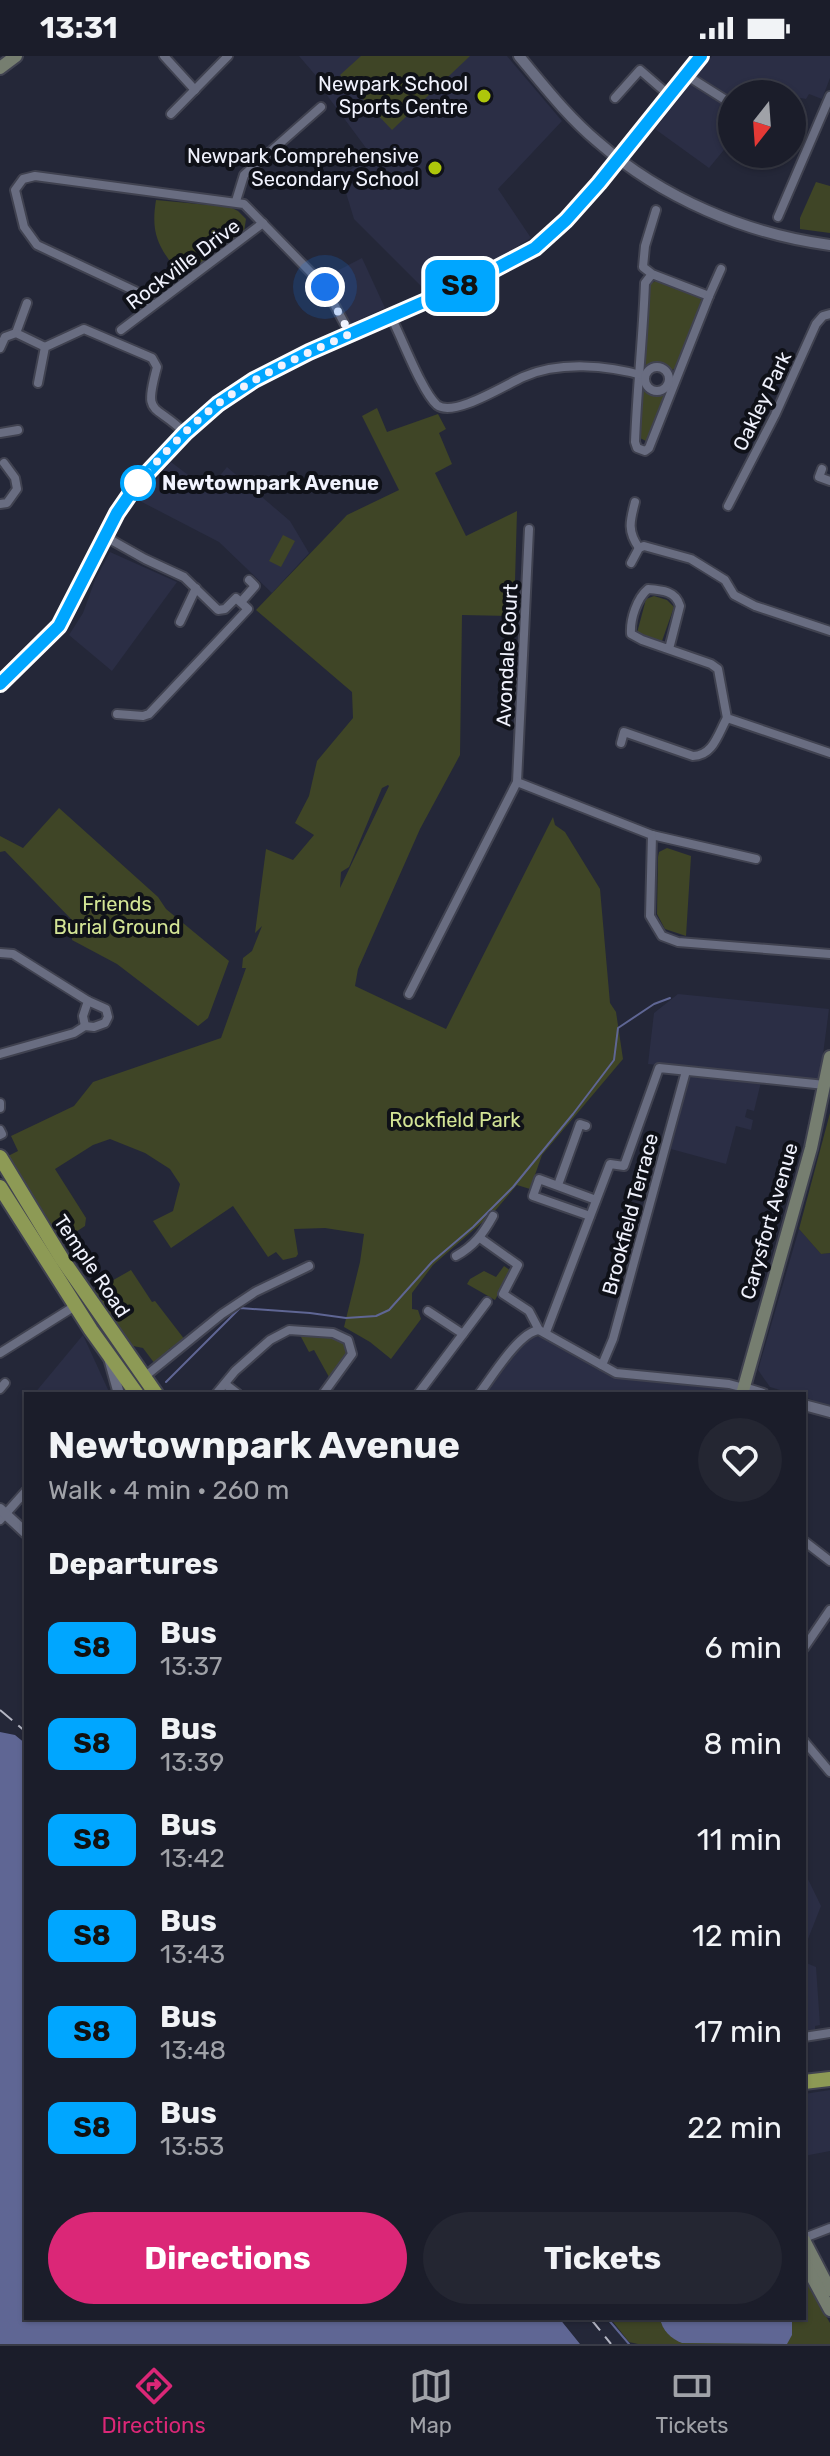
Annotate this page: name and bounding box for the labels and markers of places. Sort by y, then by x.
place label: Newpark School Sports Centre [318,72,468,119]
marker: Newpark School Sports Centre [475,87,493,105]
place label: Newpark Comprehensive Secondary School [187,144,419,191]
marker: Newpark Comprehensive Secondary School [426,159,444,177]
marker: Newtownpark Avenue [121,466,155,500]
place label: Newtownpark Avenue [162,471,379,495]

